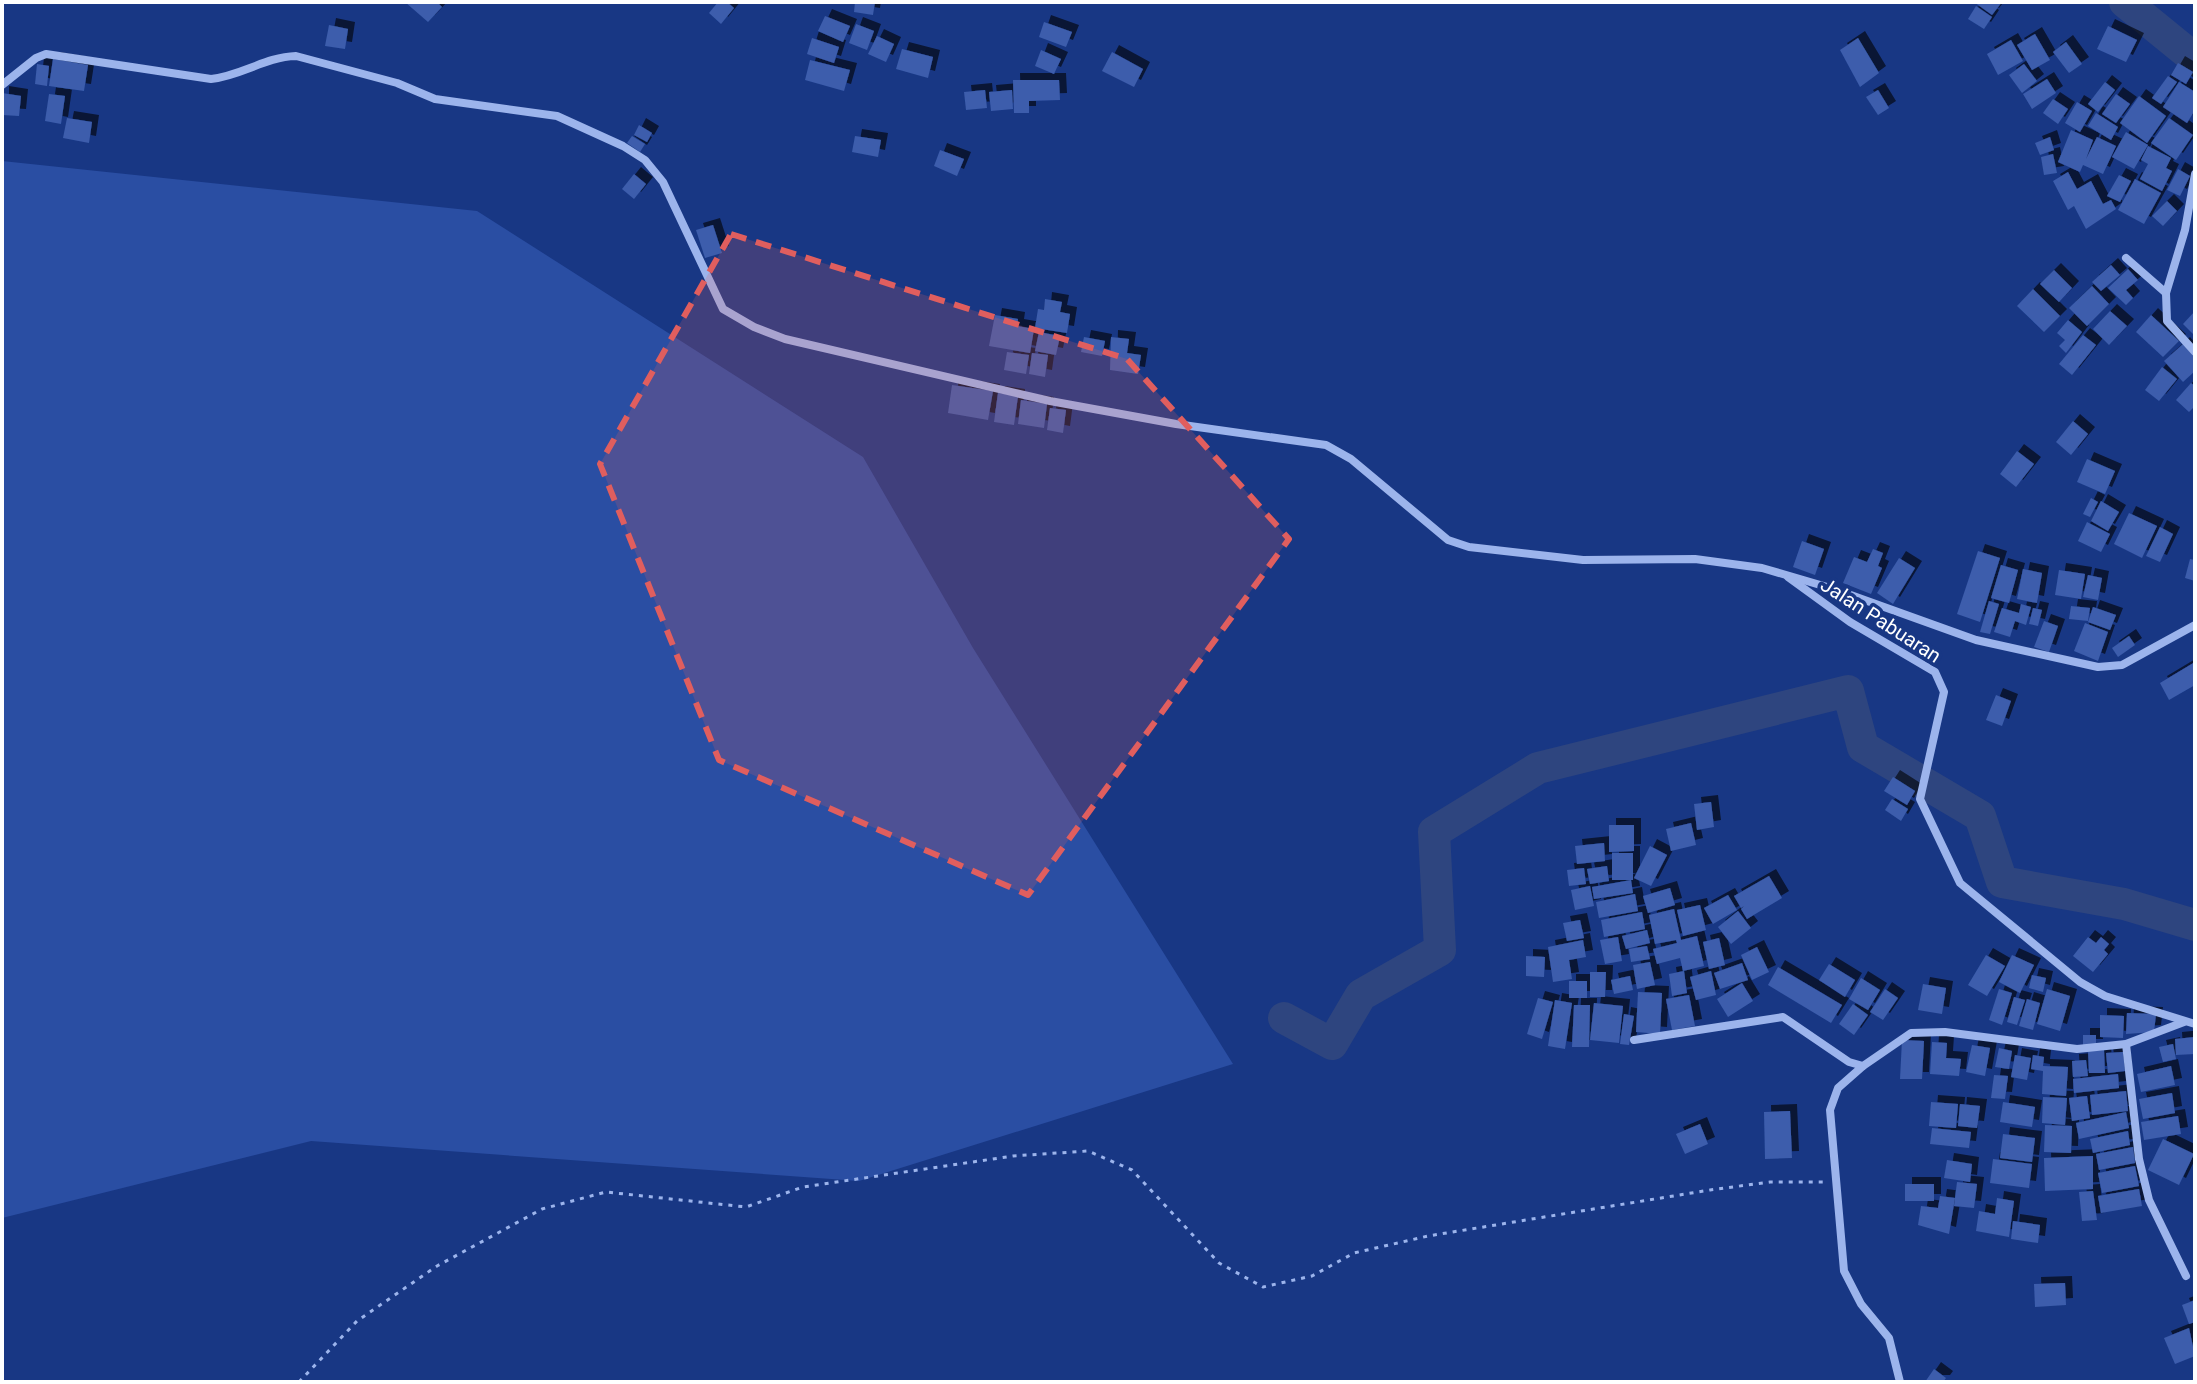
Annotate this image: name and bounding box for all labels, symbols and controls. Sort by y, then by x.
street label: Jalan Pabuaran [1816,572,1946,668]

